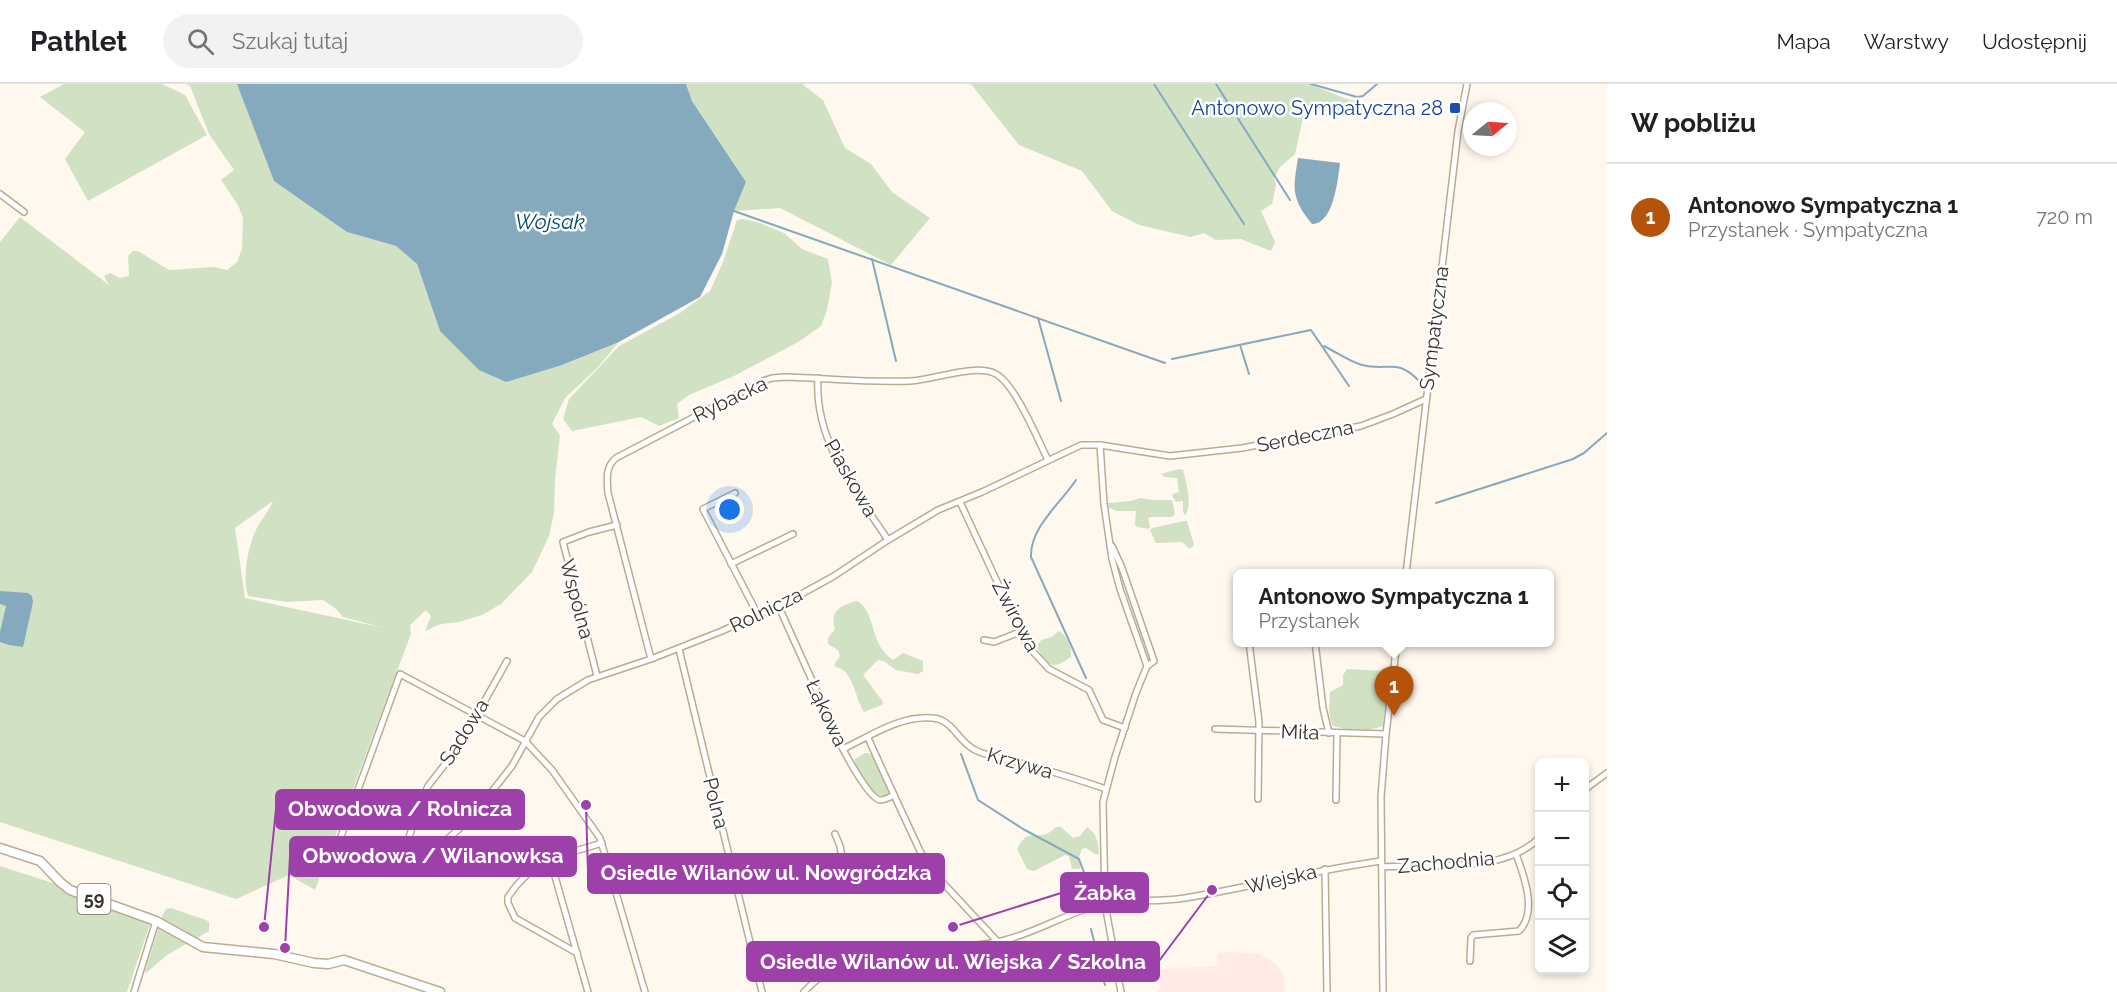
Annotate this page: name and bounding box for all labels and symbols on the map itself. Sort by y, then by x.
place label: Antonowo Sympatyczna 28 [1191,96,1443,120]
marker: Antonowo Sympatyczna 28 [1448,101,1462,115]
north arrow [1463,102,1517,156]
water label: Wojsak [515,209,585,234]
street label: Sympatyczna [1414,265,1454,391]
street label: Rybacka [689,371,771,427]
street label: Serdeczna [1255,415,1355,457]
street label: Piaskowa [819,435,883,521]
your location [715,495,744,524]
street label: Wspólna [555,556,599,642]
street label: Żwirowa [987,575,1046,656]
street label: Rolnicza [726,582,806,638]
pin: 1 [1374,666,1414,716]
street label: Łąkowa [801,676,853,750]
street label: Sadowa [434,694,494,770]
street label: Miła [1280,719,1320,745]
street label: Krzywa [984,742,1056,784]
street label: Polna [698,775,734,831]
callout: Obwodowa / Rolnicza [276,790,524,829]
text: Obwodowa / Rolnicza [288,796,512,821]
callout: Obwodowa / Wilanowksa [290,837,576,876]
text: Obwodowa / Wilanowksa [303,843,563,868]
street label: Zachodnia [1396,846,1496,878]
callout: Osiedle Wilanów ul. Nowgródzka [588,854,944,893]
street label: Wiejska [1243,859,1319,899]
text: Osiedle Wilanów ul. Nowgródzka [601,860,931,885]
callout: Żabka [1061,873,1148,912]
text: Żabka [1074,880,1136,905]
road number: 59 [78,884,110,914]
callout: Osiedle Wilanów ul. Wiejska / Szkolna [747,942,1159,981]
text: Osiedle Wilanów ul. Wiejska / Szkolna [760,949,1146,974]

